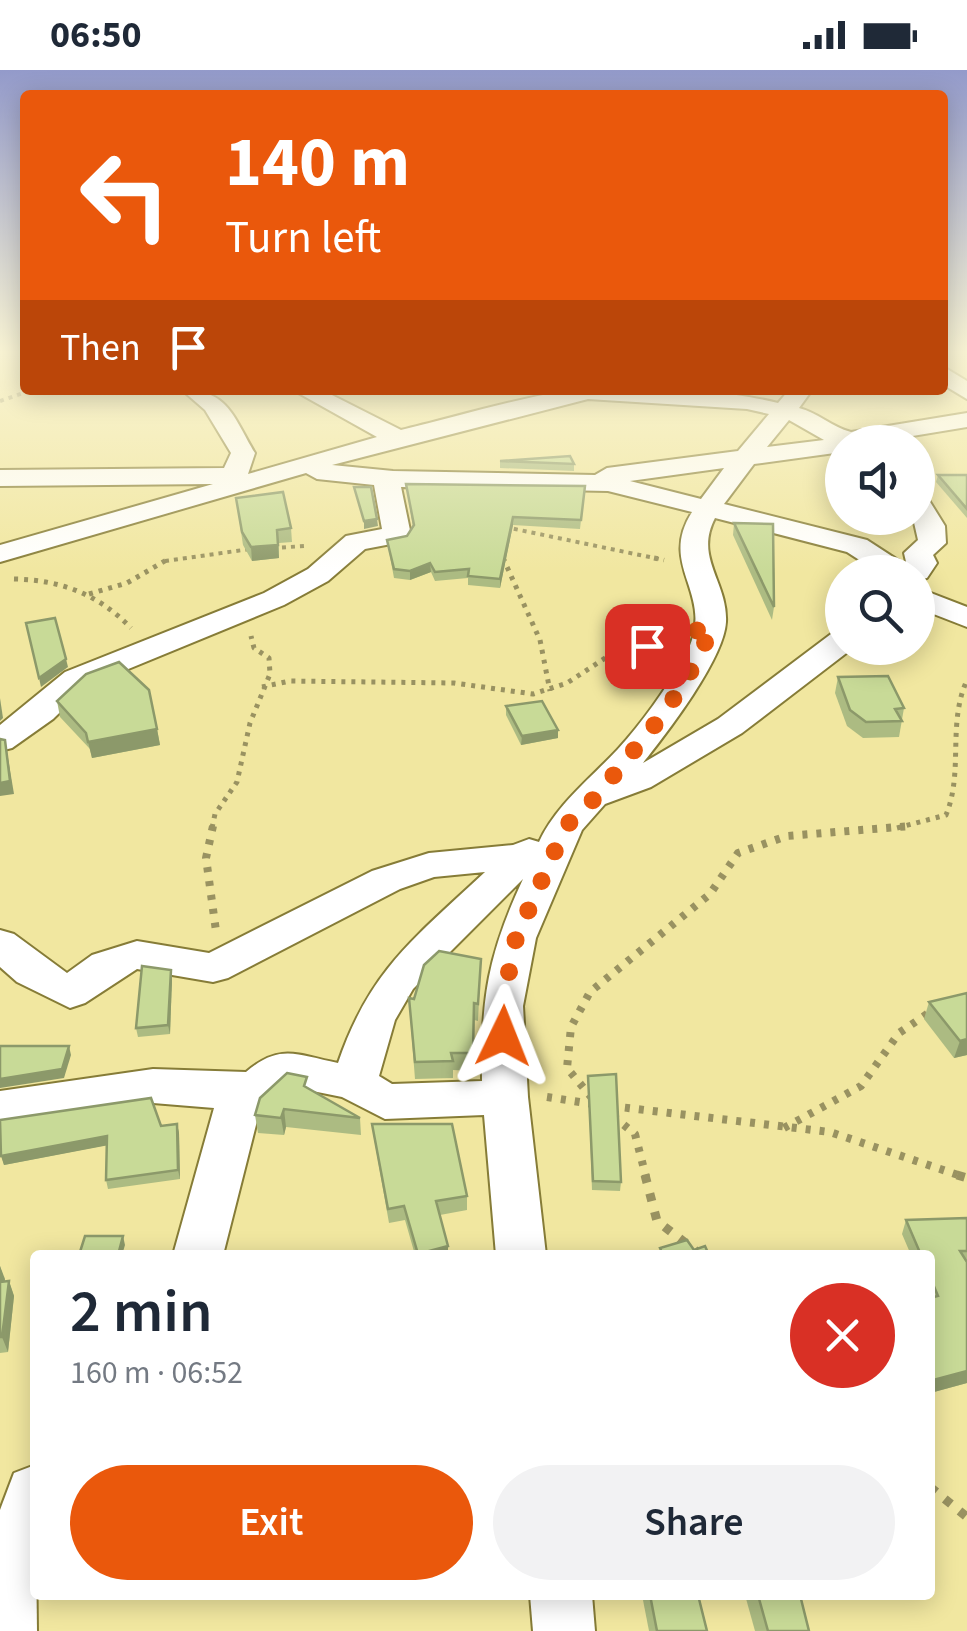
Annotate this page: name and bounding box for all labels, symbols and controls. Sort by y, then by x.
text: 06:50 [50,8,142,62]
text: 140 m [225,113,410,213]
icon: left [60,130,190,260]
text: Turn left [225,206,381,270]
icon: arrive [161,320,216,375]
text: Then [60,321,141,375]
map controls [825,425,935,665]
button: sound [825,425,935,535]
button: search [825,555,935,665]
pin [605,604,690,689]
icon: arrive [620,619,675,674]
position arrow [451,984,555,1088]
text: 2 min [70,1270,213,1355]
button: close [790,1283,895,1388]
text: 160 m · 06:52 [70,1350,243,1396]
button: Exit [70,1465,473,1580]
button: Share [493,1465,895,1580]

